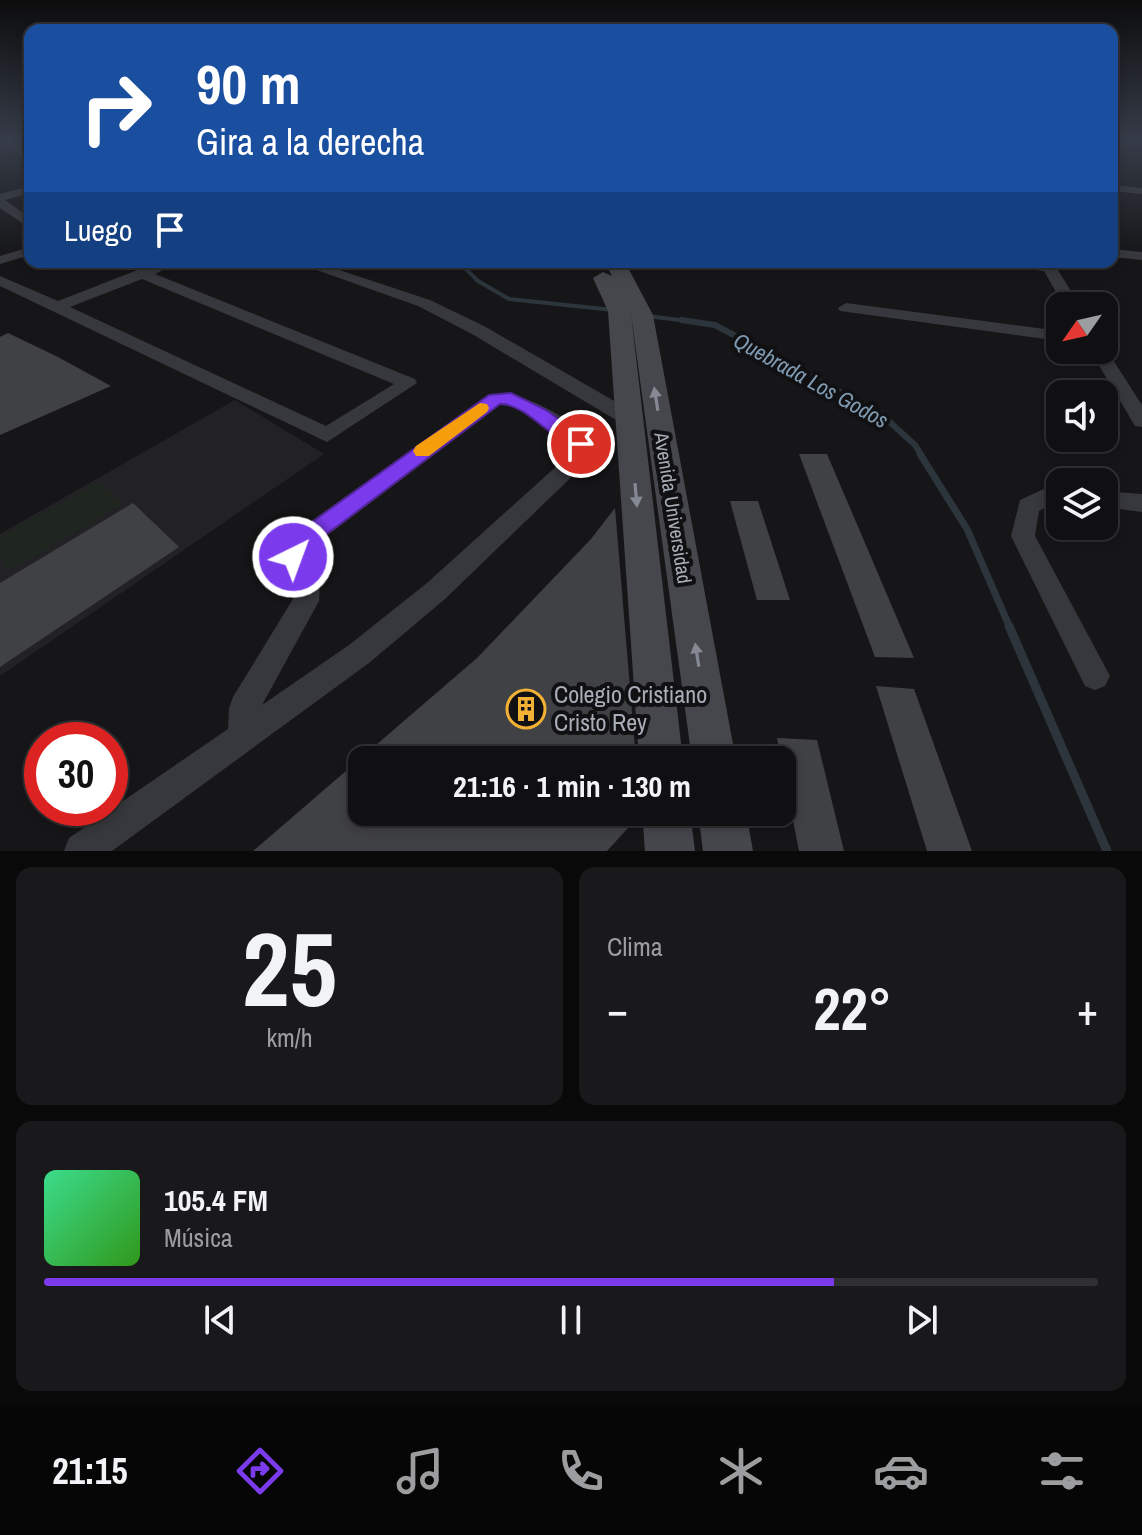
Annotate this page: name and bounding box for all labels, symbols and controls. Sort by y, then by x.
text: 90 m [196,46,301,121]
icon: right [64,56,168,160]
text: Gira a la derecha [196,118,424,166]
icon: arrive [148,208,192,252]
text: Luego [64,210,132,250]
north arrow [1046,292,1118,364]
map controls [1046,292,1118,540]
water label: Quebrada Los Godos [728,325,894,435]
button: sound [1046,380,1118,452]
one-way arrow [649,386,661,411]
pin [547,410,615,478]
icon: arrive [559,422,603,466]
street label: Avenida Universidad [648,429,699,586]
button: layers [1046,468,1118,540]
one-way arrow [630,483,643,508]
position arrow [251,515,335,599]
one-way arrow [690,643,703,668]
place label: Colegio Cristiano Cristo Rey [554,678,707,738]
building icon: Colegio Cristiano Cristo Rey [505,688,547,730]
speed limit sign: 30 [24,722,128,826]
text: 21:16 · 1 min · 130 m [453,766,691,806]
text: 25 [242,898,337,1038]
text: Clima [607,929,663,964]
text: 22° [813,968,892,1049]
text: − [607,979,628,1039]
text: + [1077,979,1098,1039]
text: km/h [266,1020,313,1055]
text: 105.4 FM [164,1180,268,1220]
text: Música [164,1220,233,1255]
icon: previous [198,1298,242,1342]
icon: pause [549,1298,593,1342]
icon: next [900,1298,944,1342]
icon: directions [232,1443,288,1499]
icon: music [392,1443,448,1499]
icon: phone [553,1443,609,1499]
icon: climate [713,1443,769,1499]
icon: car [873,1443,929,1499]
icon: filters [1034,1443,1090,1499]
text: 21:15 [52,1447,128,1495]

